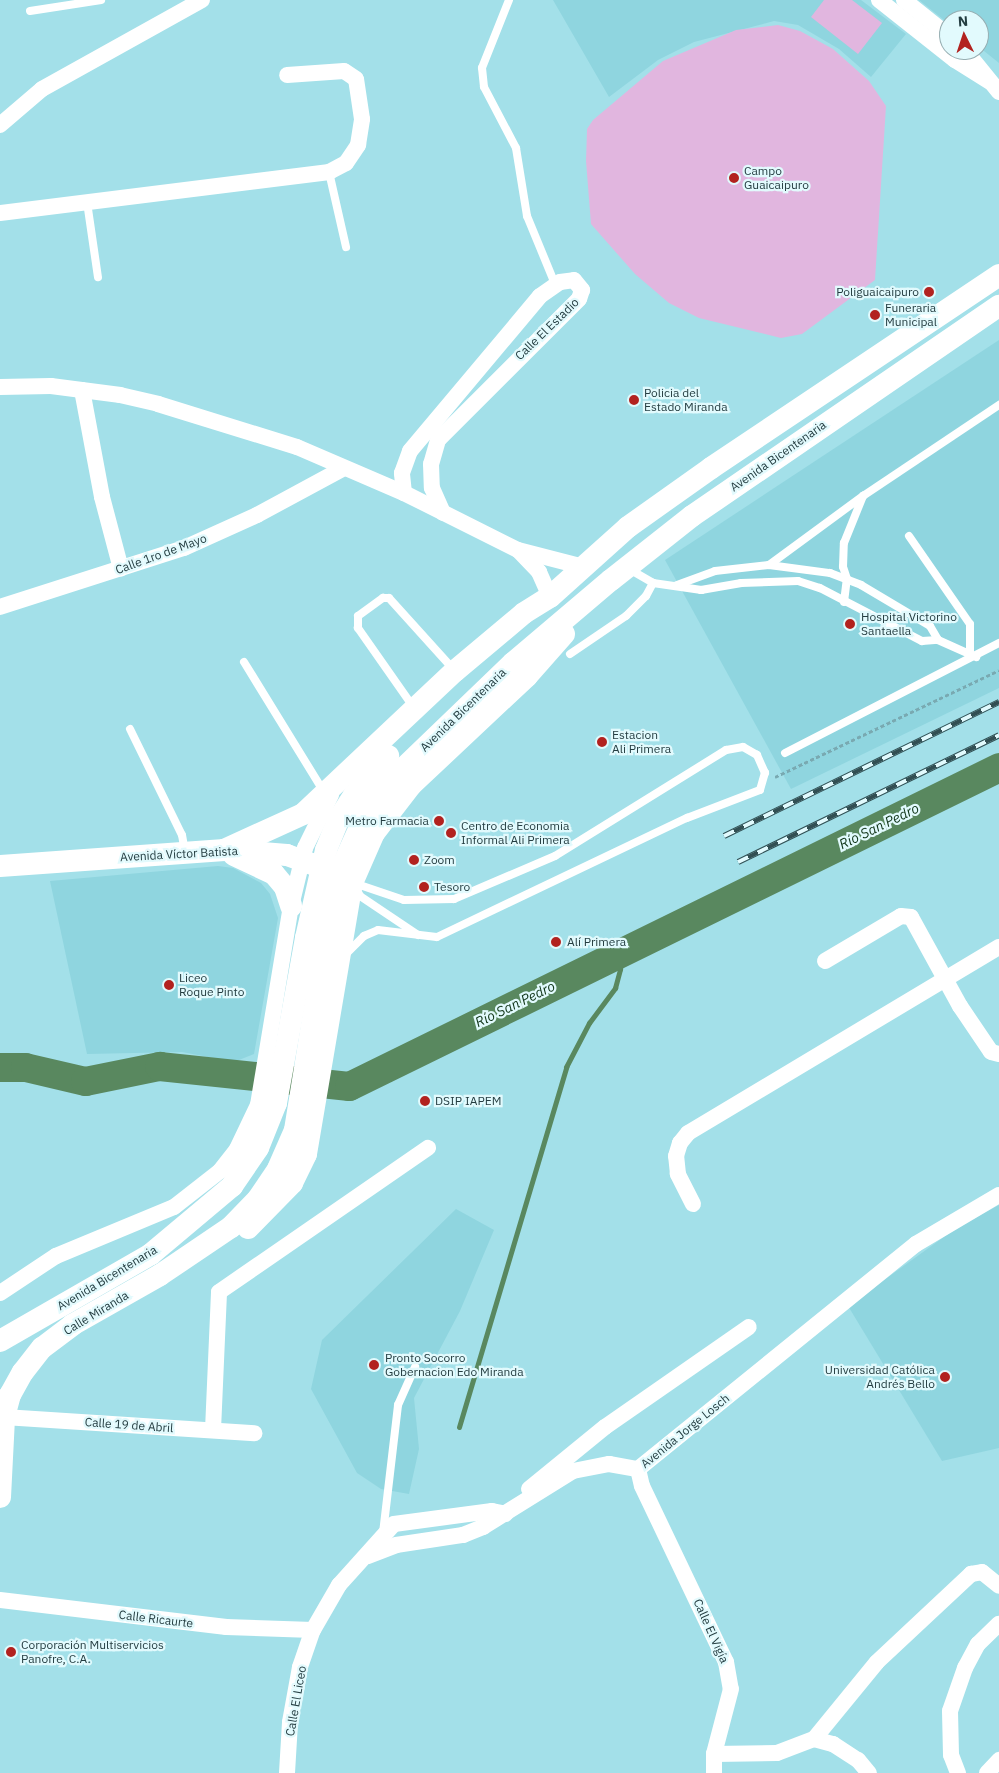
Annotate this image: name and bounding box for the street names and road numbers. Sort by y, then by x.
street label: Calle El Estadio [512,295,582,363]
street label: Avenida Bicentenaria [727,417,829,495]
street label: Calle 1ro de Mayo [113,531,209,577]
street label: Avenida Bicentenaria [417,665,509,755]
street label: Avenida Víctor Batista [120,844,238,864]
street label: Avenida Bicentenaria [54,1243,160,1313]
street label: Calle Miranda [61,1288,131,1338]
street label: Avenida Jorge Losch [638,1391,732,1471]
street label: Calle 19 de Abril [84,1415,174,1435]
street label: Calle El Vigía [690,1597,732,1665]
street label: Calle Ricaurte [118,1607,194,1631]
street label: Calle El Liceo [283,1665,309,1737]

